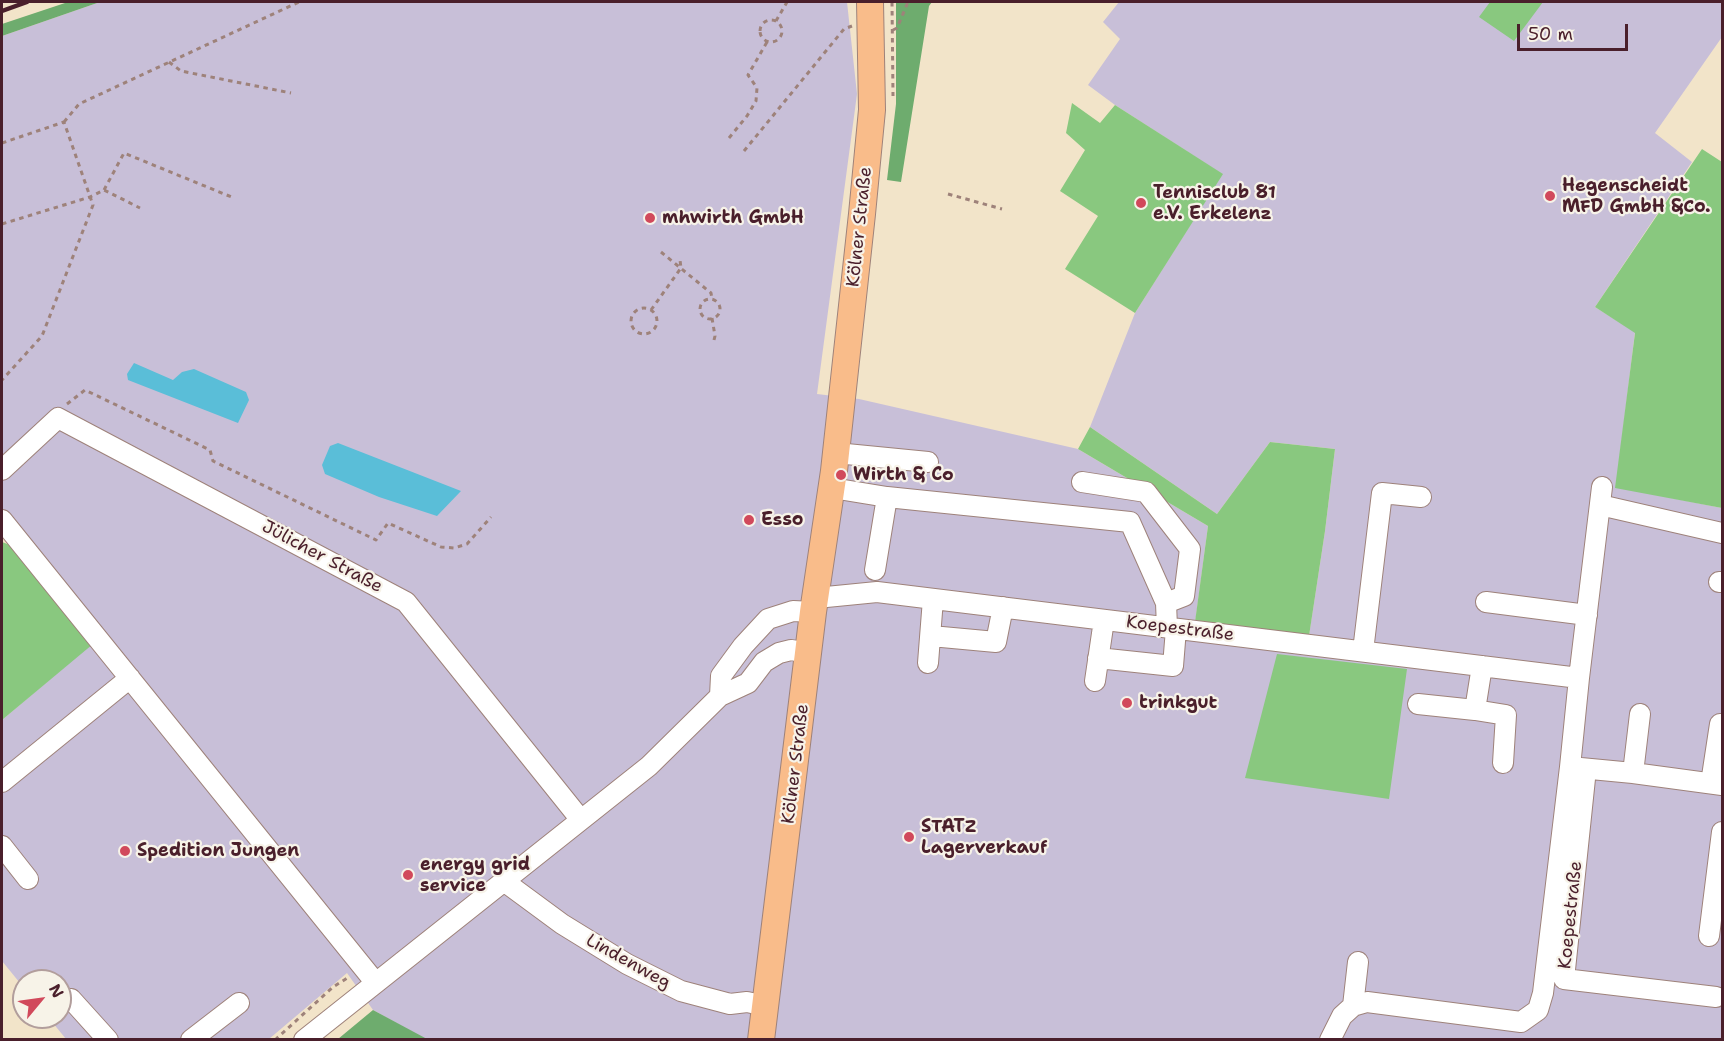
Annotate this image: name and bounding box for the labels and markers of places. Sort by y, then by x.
place label: Hegenscheidt MFD GmbH &Co. [1562,175,1711,218]
place label: Tennisclub 81 e.V. Erkelenz [1153,182,1276,224]
marker: Hegenscheidt MFD GmbH &Co. [1543,189,1557,203]
marker: Tennisclub 81 e.V. Erkelenz [1134,196,1148,210]
place label: mhwirth GmbH [662,207,804,229]
marker: mhwirth GmbH [643,211,657,225]
place label: Wirth & Co [853,464,954,486]
marker: Wirth & Co [834,468,848,482]
place label: Esso [761,509,804,531]
marker: Esso [742,513,756,527]
place label: trinkgut [1139,692,1217,714]
marker: trinkgut [1120,696,1134,710]
place label: STATZ Lagerverkauf [921,816,1047,858]
marker: STATZ Lagerverkauf [902,830,916,844]
place label: Spedition Jungen [137,840,299,862]
marker: Spedition Jungen [118,844,132,858]
place label: energy grid service [420,854,530,896]
marker: energy grid service [401,868,415,882]

